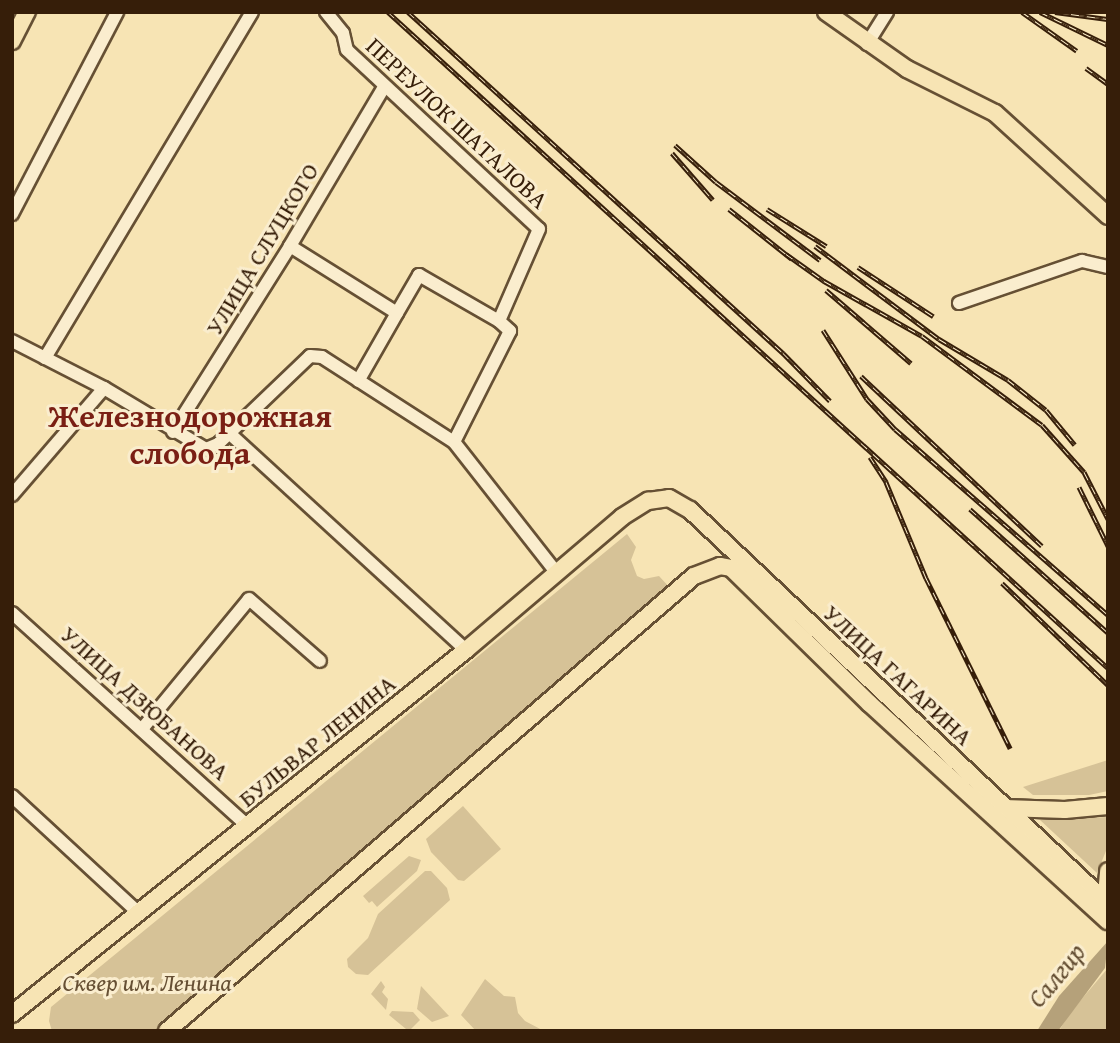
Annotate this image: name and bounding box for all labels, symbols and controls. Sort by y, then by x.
street label: ПЕРЕУЛОК ШАТАЛОВА [360,31,554,215]
street label: УЛИЦА СЛУЦКОГО [199,158,325,340]
district label: Железнодорожная слобода [48,398,332,473]
street label: УЛИЦА ГАГАРИНА [817,599,979,751]
street label: УЛИЦА ДЗЮБАНОВА [55,620,235,786]
street label: БУЛЬВАР ЛЕНИНА [233,669,401,813]
water label: Салгир [1021,937,1091,1013]
park label: Сквер им. Ленина [62,969,232,997]

